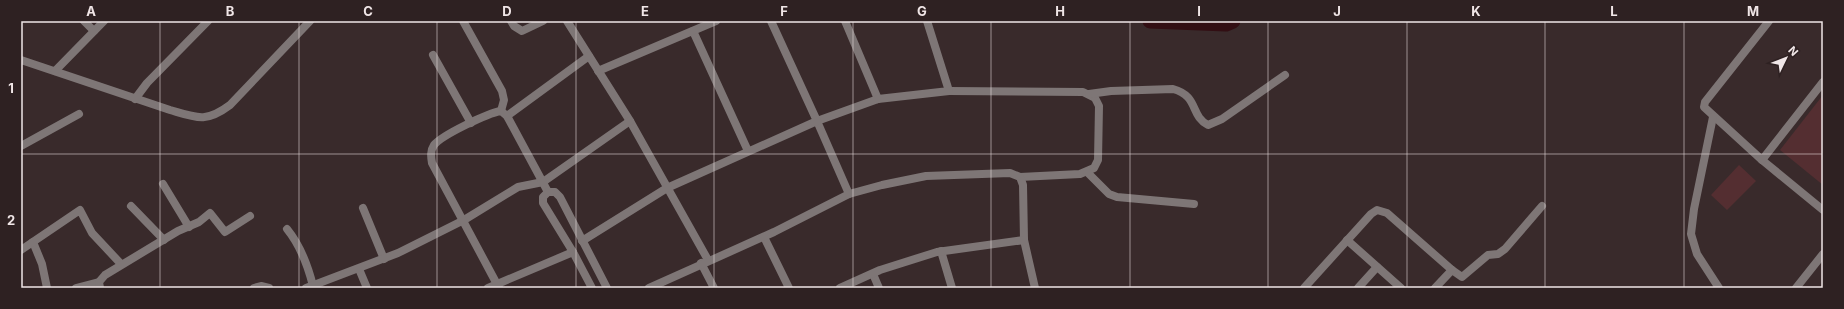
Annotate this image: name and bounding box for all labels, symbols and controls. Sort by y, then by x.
text: A [86,3,96,19]
text: B [226,3,235,19]
text: C [363,3,373,19]
text: D [502,3,512,19]
text: E [641,3,649,19]
text: F [780,3,788,19]
text: G [917,3,927,19]
text: H [1055,3,1065,19]
text: I [1197,3,1201,19]
text: J [1333,3,1341,19]
text: K [1471,3,1481,19]
text: L [1610,3,1618,19]
text: M [1747,3,1759,19]
north arrow [1766,38,1806,78]
text: N [1785,43,1801,59]
text: 1 [8,80,14,96]
text: 2 [7,212,15,228]

